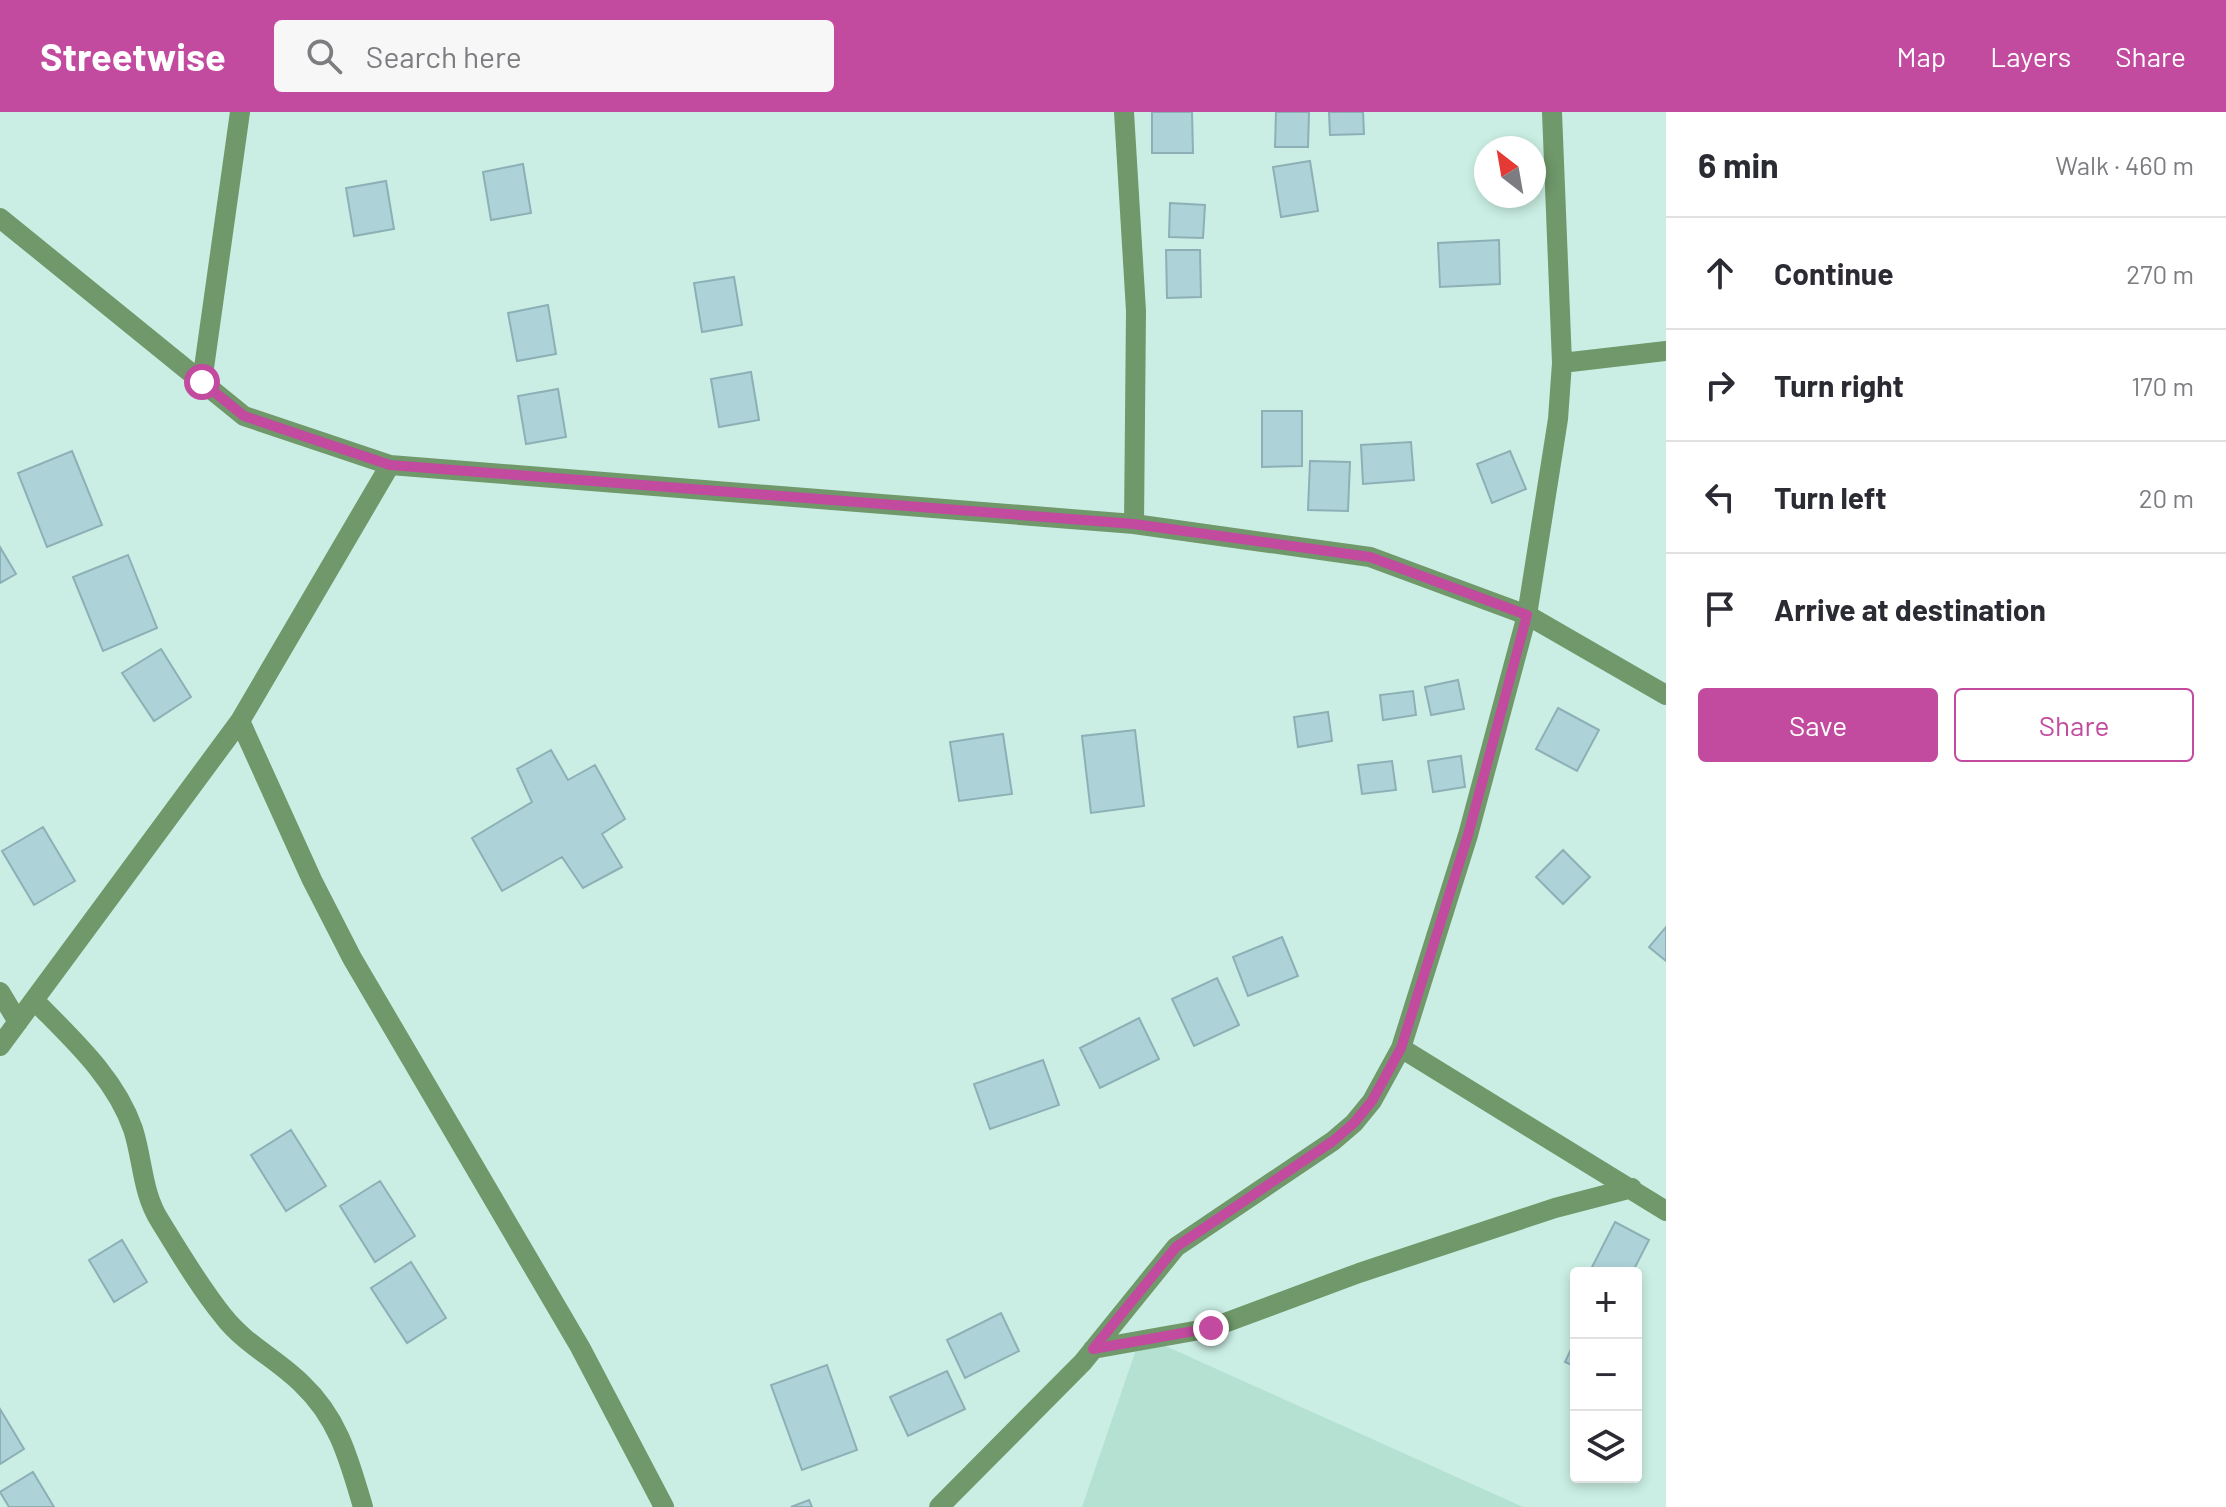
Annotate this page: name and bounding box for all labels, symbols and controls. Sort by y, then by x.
search box [274,20,834,92]
text: Streetwise [40,33,226,79]
icon: search [302,34,346,78]
text: Search here [366,38,522,74]
text: Map [1896,39,1946,73]
text: Layers [1990,39,2071,73]
text: Share [2115,39,2186,73]
north arrow [1474,136,1546,208]
text: 6 min [1698,144,1779,185]
text: Walk · 460 m [2055,149,2194,180]
icon: ahead [1698,251,1742,295]
text: Continue [1774,255,1894,291]
text: 270 m [2126,258,2194,289]
icon: right [1698,363,1742,407]
route start [184,364,220,400]
text: Turn right [1774,367,1904,403]
text: 170 m [2131,370,2194,401]
icon: left [1698,475,1742,519]
text: Turn left [1774,479,1887,515]
text: 20 m [2139,482,2194,513]
icon: arrive [1698,587,1742,631]
text: Arrive at destination [1774,591,2046,627]
button: Save [1698,688,1938,762]
button: Share [1954,688,2194,762]
map controls [1570,1267,1642,1483]
button: + [1570,1267,1642,1339]
route end [1193,1310,1229,1346]
button: − [1570,1339,1642,1411]
button: layers [1570,1411,1642,1483]

